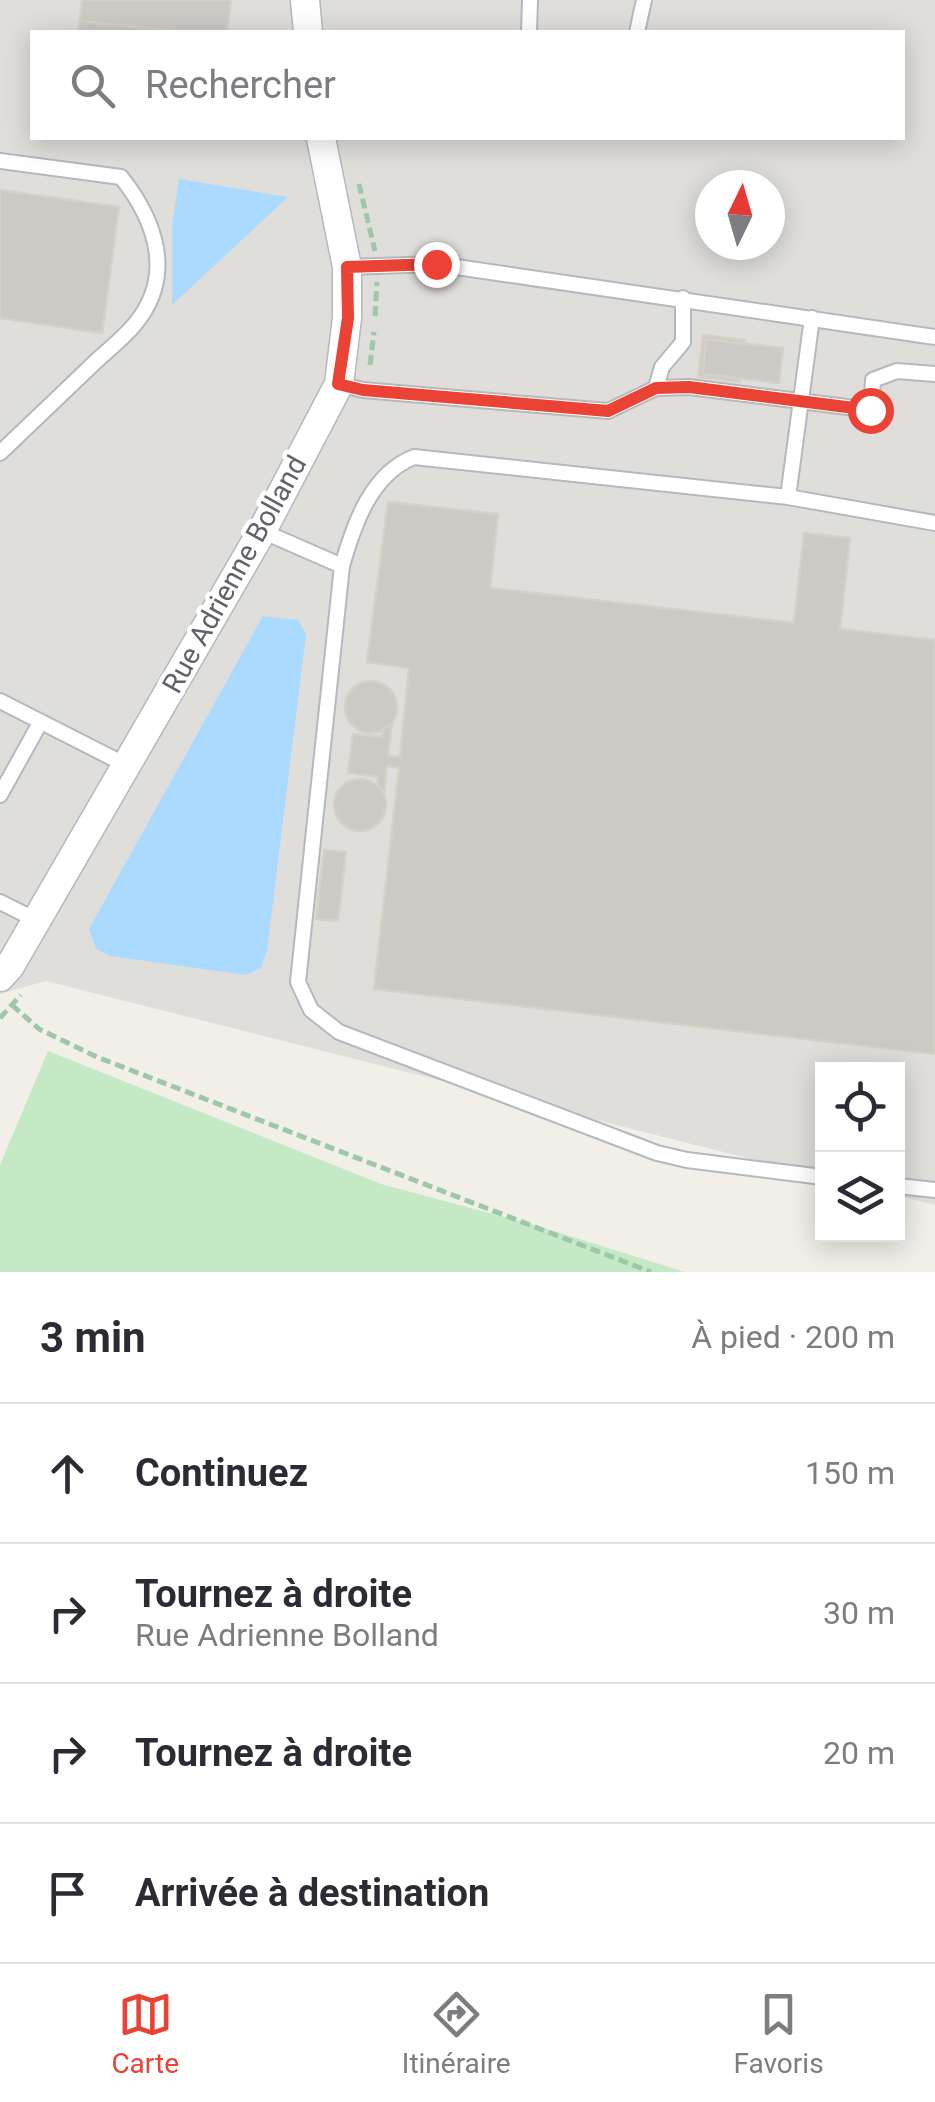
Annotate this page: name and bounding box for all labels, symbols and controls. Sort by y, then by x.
search box [30,30,905,140]
icon: search [65,58,120,113]
text: Rechercher [145,63,336,107]
north arrow [695,170,785,260]
route end [414,242,460,288]
route start [848,388,894,434]
street label: Rue Adrienne Bolland [156,450,313,699]
map controls [815,1062,905,1242]
button: locate [815,1062,905,1152]
button: layers [815,1152,905,1242]
text: 3 min [40,1313,146,1362]
text: À pied · 200 m [691,1318,895,1356]
icon: ahead [40,1446,95,1501]
text: Continuez [135,1451,308,1495]
text: 150 m [805,1454,895,1492]
text: Tournez à droite [135,1572,412,1616]
icon: right [40,1586,95,1641]
text: 30 m [823,1594,895,1632]
text: Rue Adrienne Bolland [135,1616,439,1654]
icon: right [40,1726,95,1781]
text: Tournez à droite [135,1731,412,1775]
text: 20 m [823,1734,895,1772]
icon: arrive [40,1866,95,1921]
text: Arrivée à destination [135,1871,489,1915]
tab: Carte [111,1987,179,2080]
tab: Itinéraire [402,1987,511,2080]
tab: Favoris [733,1987,824,2080]

